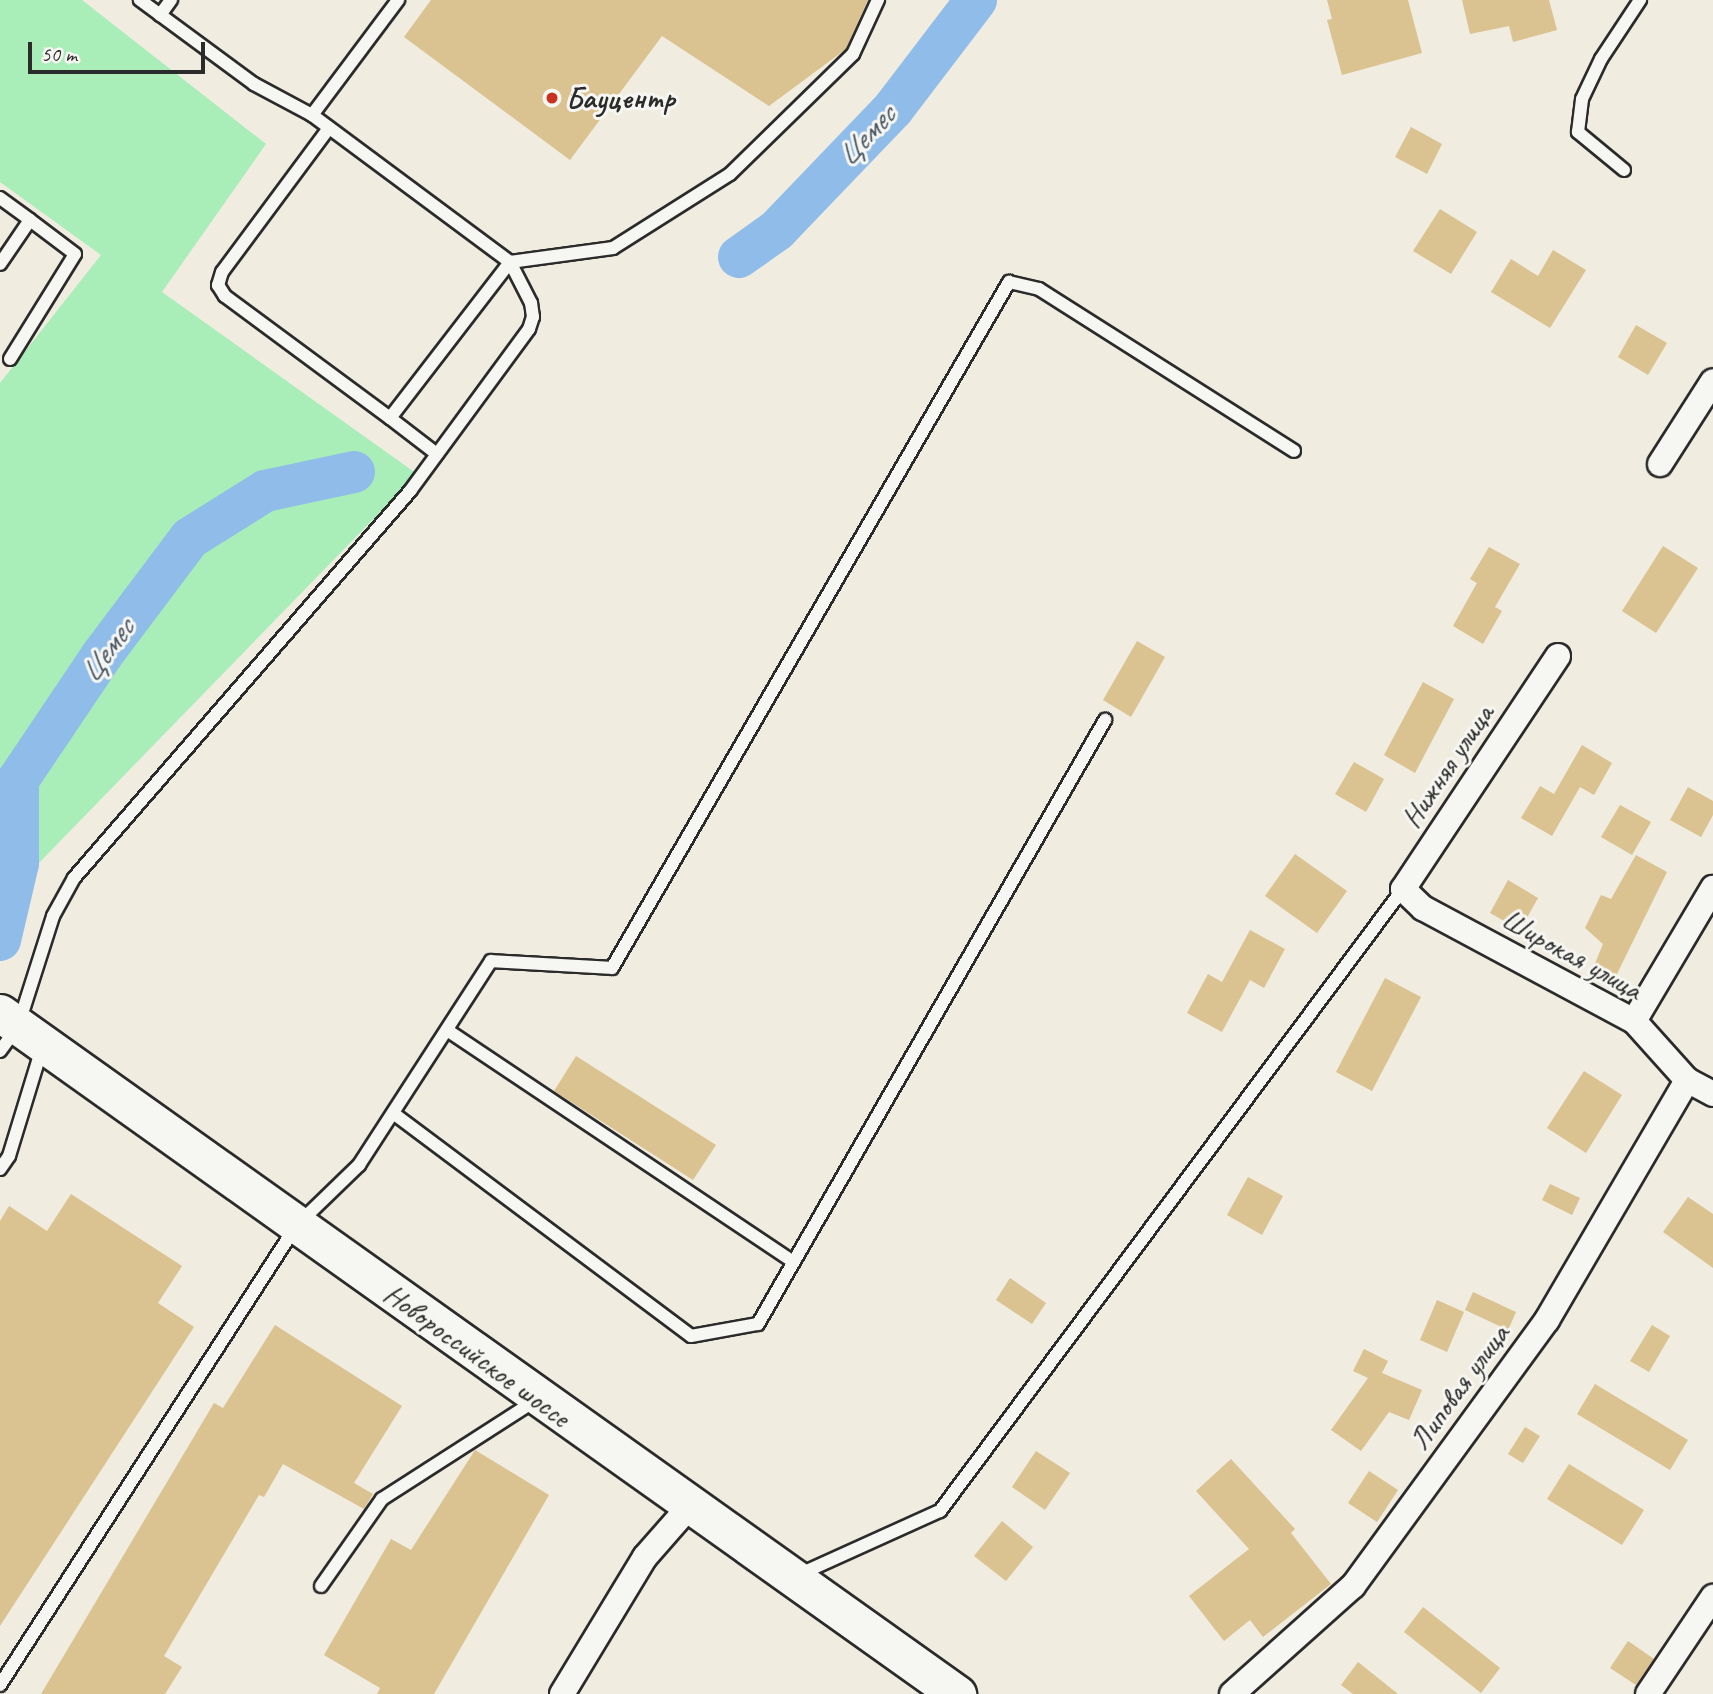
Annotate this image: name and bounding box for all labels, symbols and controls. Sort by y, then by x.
scale bar [32,28,208,72]
text: 50 m [41,41,77,67]
place label: Бауцентр [566,80,675,116]
marker: Бауцентр [544,90,560,106]
water label: Цемес [828,97,904,175]
water label: Цемес [71,612,143,690]
street label: Нижняя улица [1393,698,1501,834]
street label: Широкая улица [1495,900,1649,1008]
street label: Новороссийское шоссе [376,1275,578,1435]
street label: Липовая улица [1401,1316,1517,1458]

